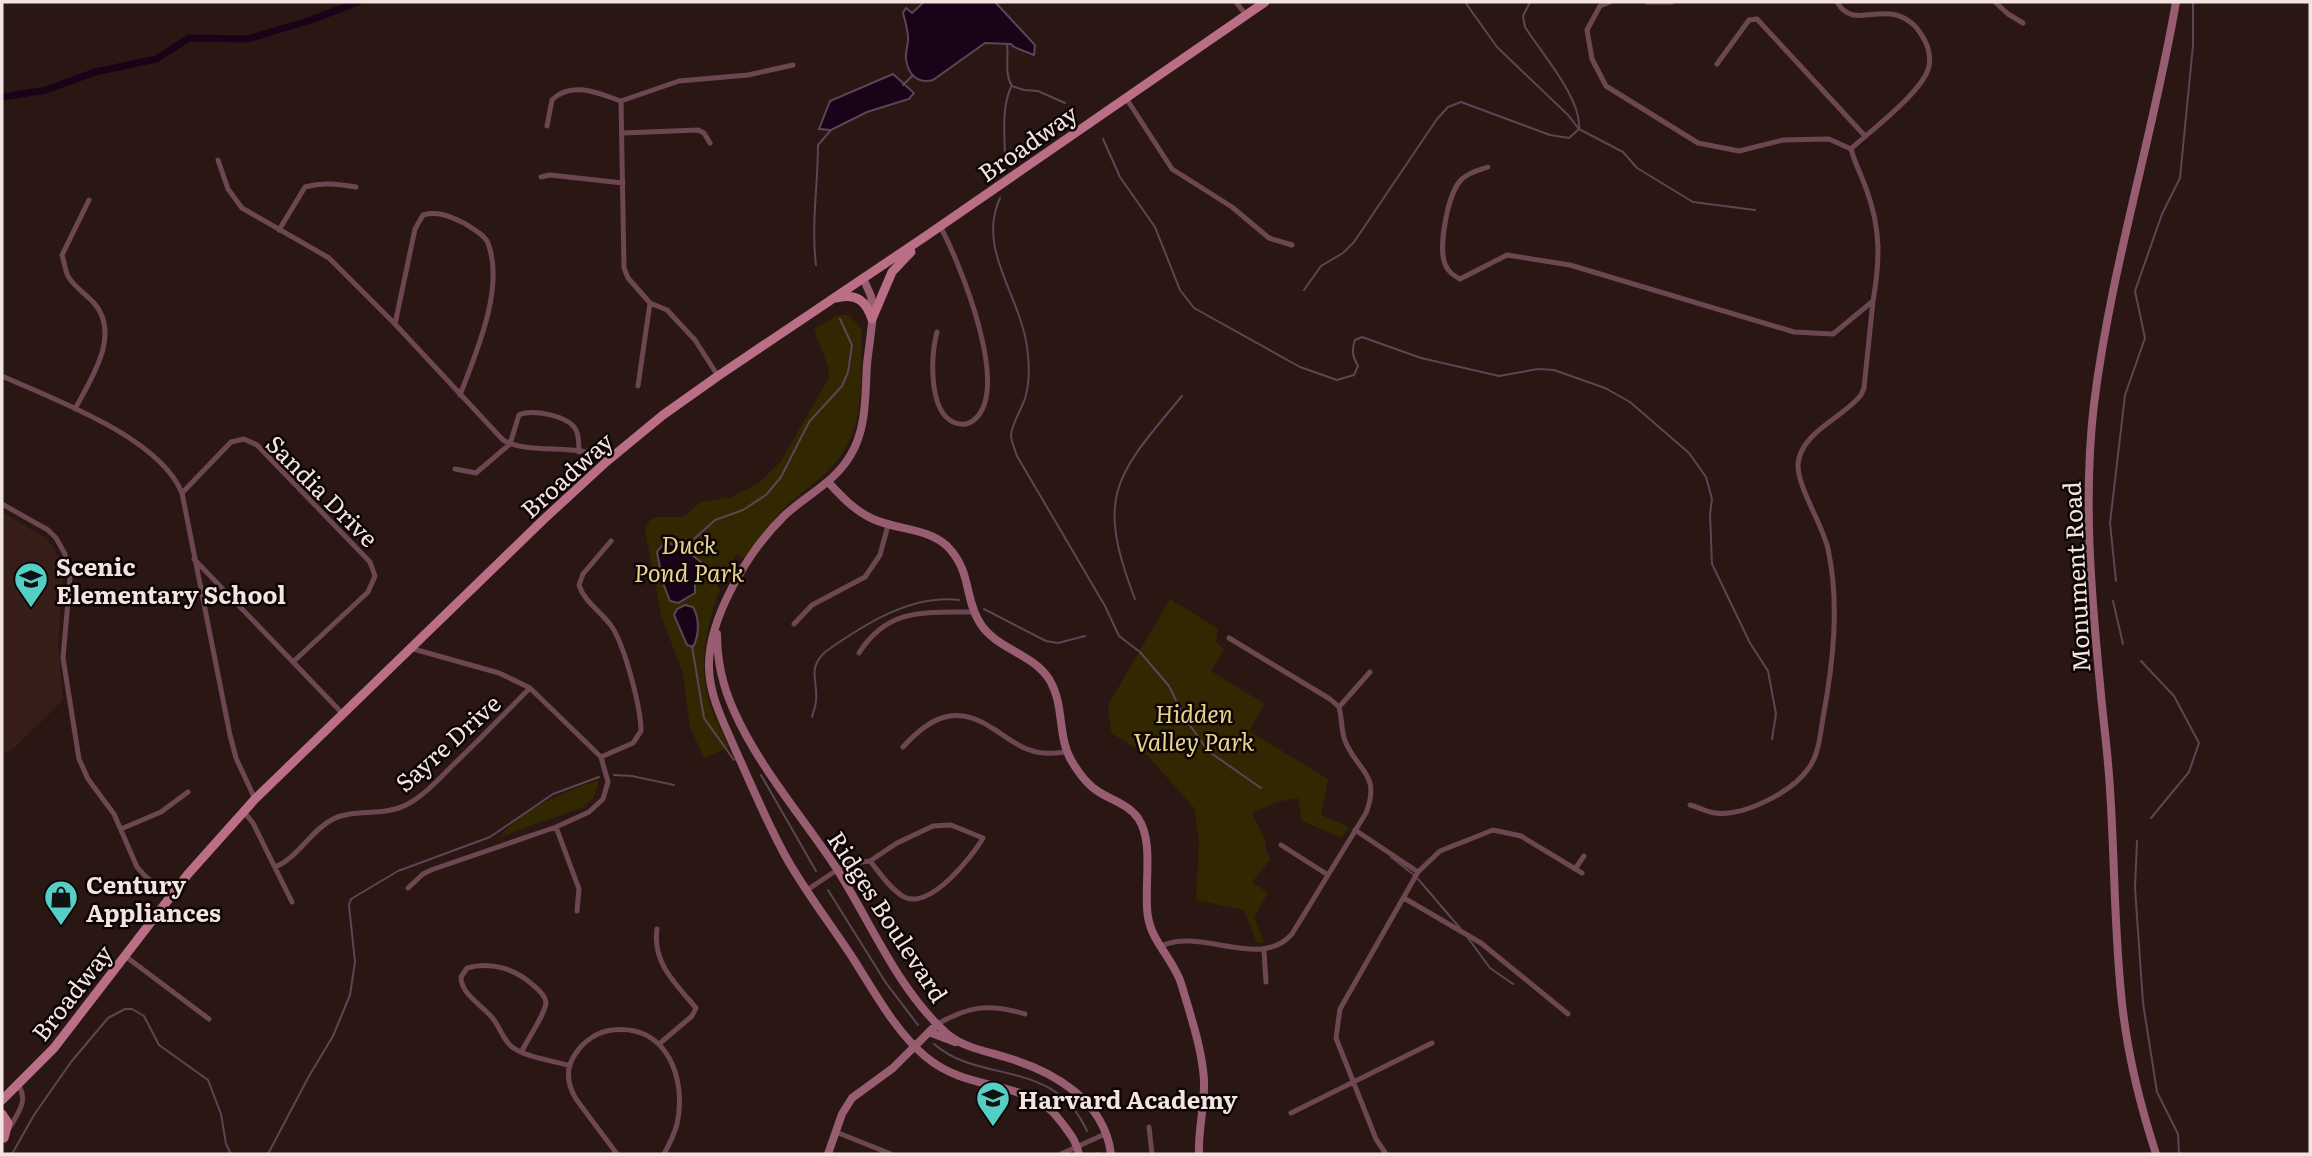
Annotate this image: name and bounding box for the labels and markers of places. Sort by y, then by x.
place label: Scenic Elementary School [56,548,286,611]
school or university icon: Scenic Elementary School [12,560,50,609]
place label: Century Appliances [86,866,221,929]
shop icon: Century Appliances [42,878,80,927]
school or university icon: Harvard Academy [974,1079,1012,1128]
place label: Harvard Academy [1018,1081,1238,1116]

